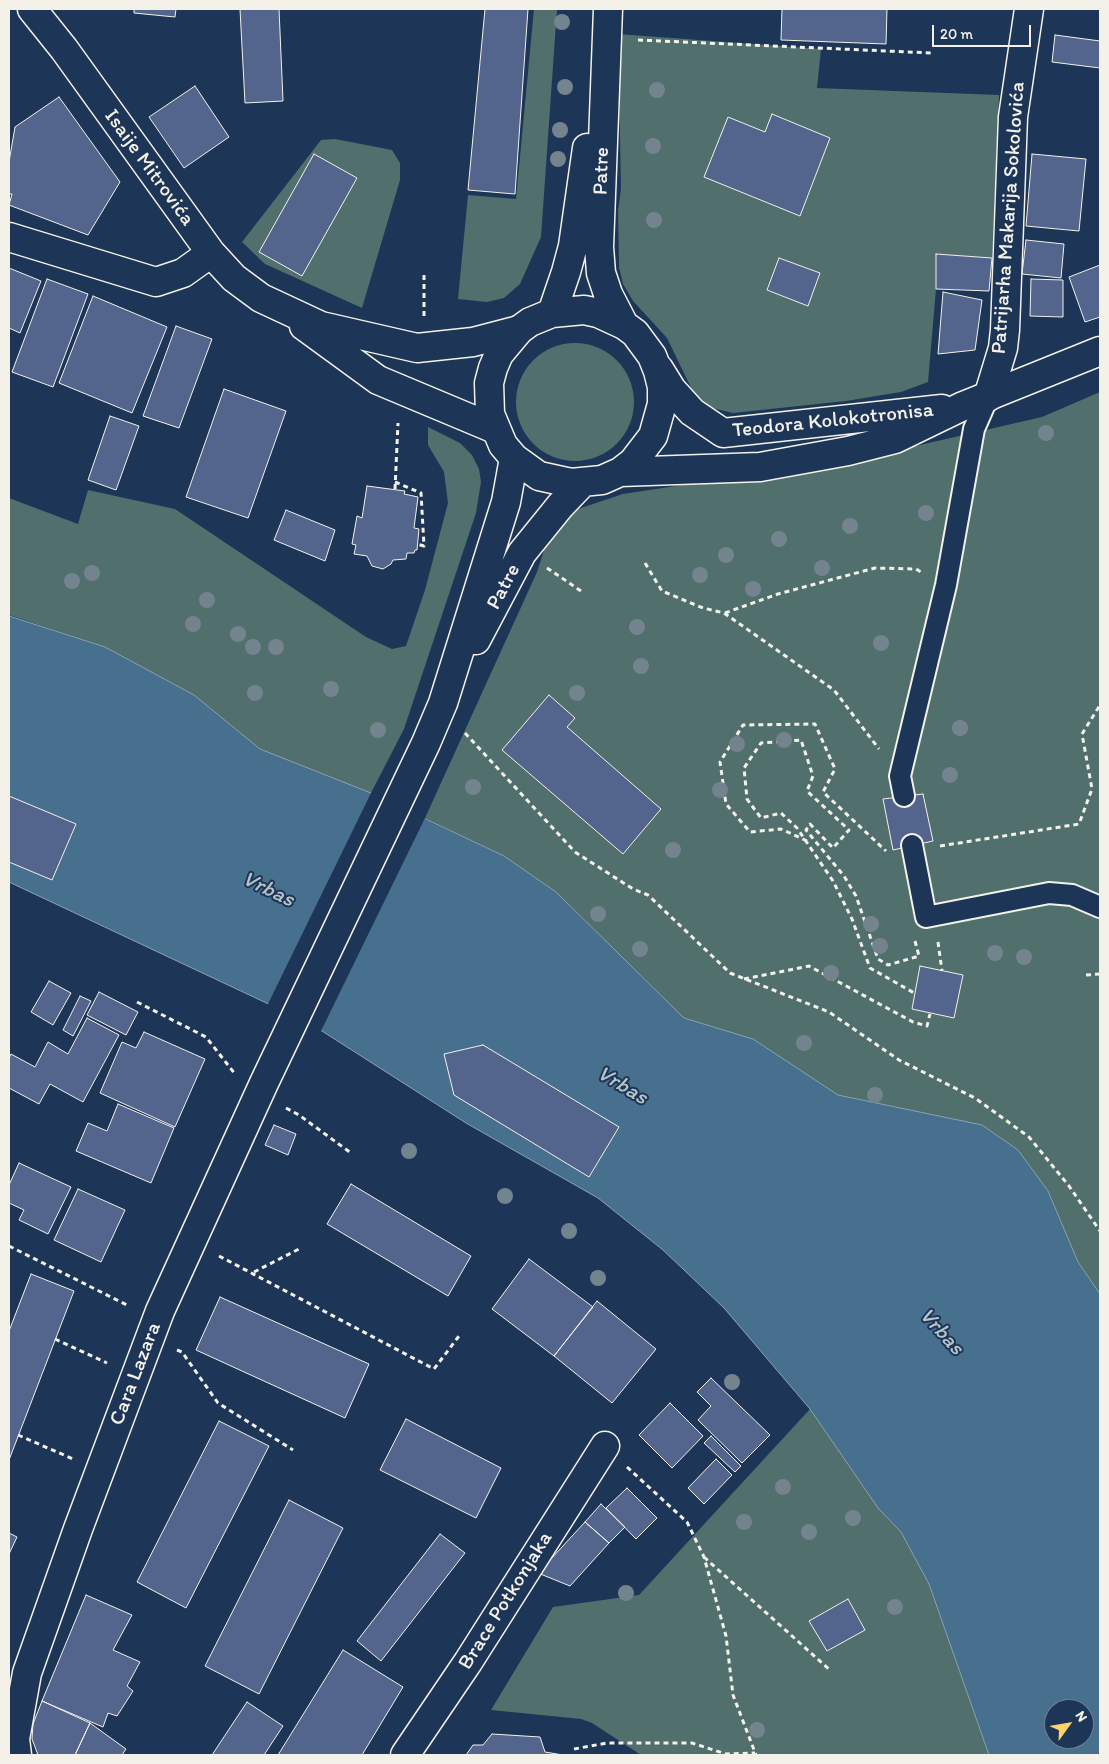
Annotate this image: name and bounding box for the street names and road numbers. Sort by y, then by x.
street label: Patrijarha Makarija Sokolovića [987,81,1031,355]
street label: Isaije Mitrovića [98,105,200,231]
street label: Patre [589,147,615,195]
street label: Teodora Kolokotronisa [731,398,935,444]
street label: Patre [482,560,526,614]
street label: Cara Lazara [105,1319,167,1429]
street label: Brace Potkonjaka [453,1527,559,1675]

